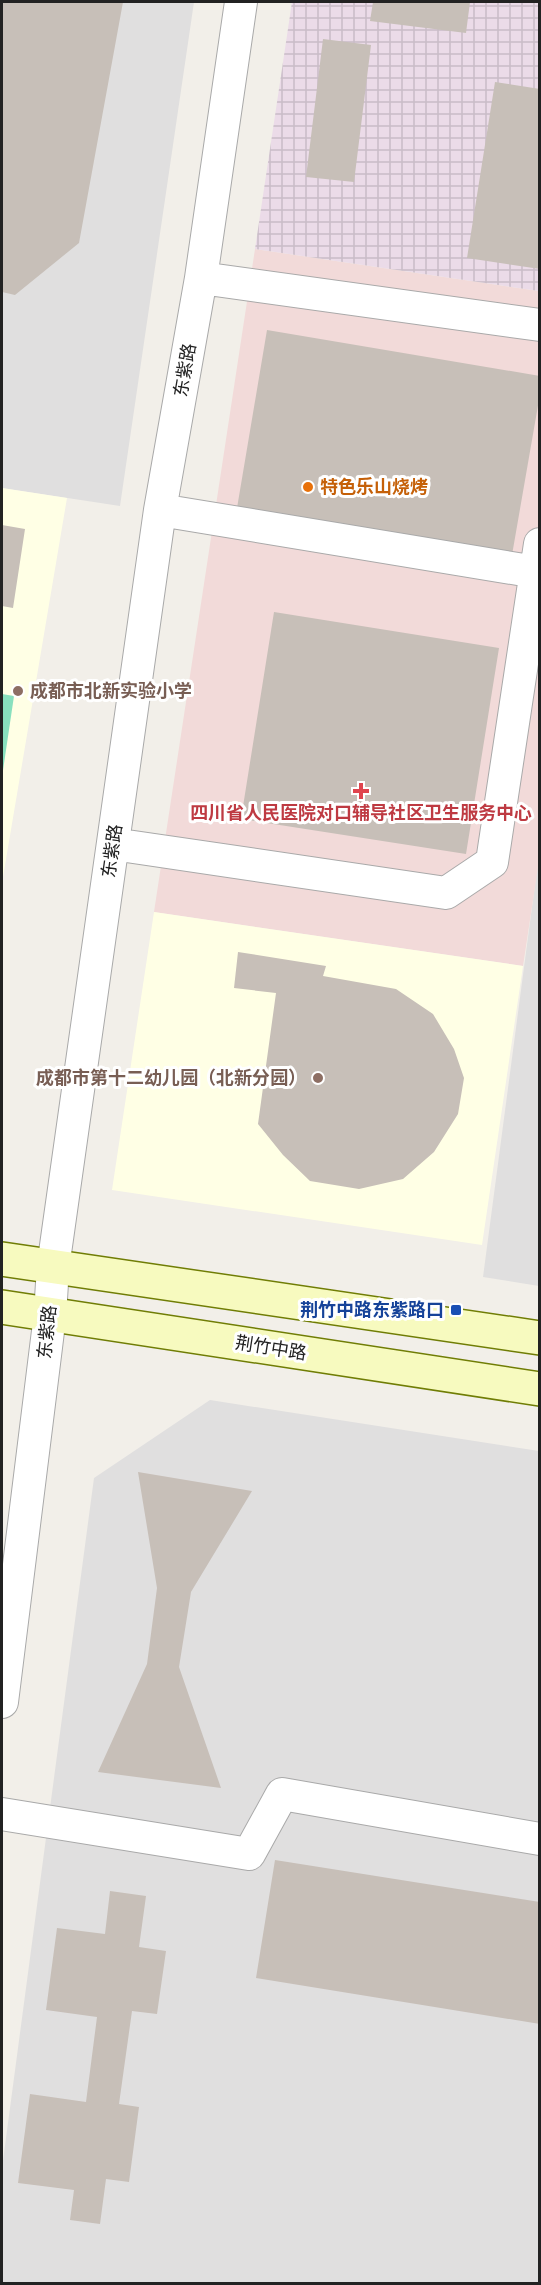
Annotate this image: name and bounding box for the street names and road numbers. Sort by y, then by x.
street label: 东紫路 [168,341,202,399]
street label: 东紫路 [95,822,128,879]
street label: 东紫路 [31,1304,62,1360]
street label: 荆竹中路 [234,1330,309,1365]

